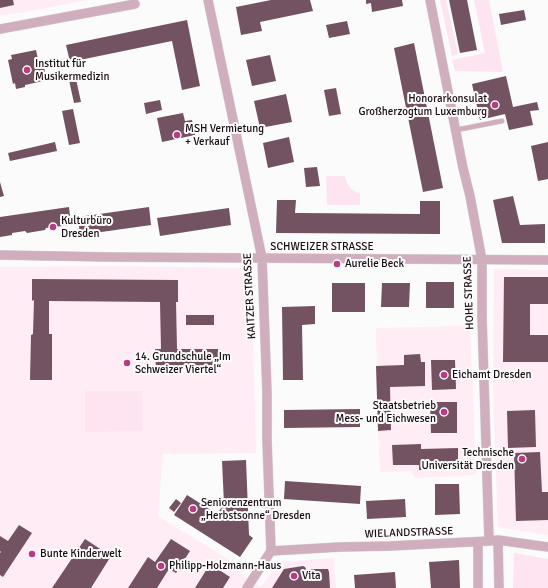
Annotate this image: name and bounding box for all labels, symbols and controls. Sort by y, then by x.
place label: Institut für Musikermedizin [35,57,110,83]
marker: Institut für Musikermedizin [22,65,32,75]
place label: Honorarkonsulat Großherzogtum Luxemburg [358,92,487,118]
marker: Honorarkonsulat Großherzogtum Luxemburg [490,100,500,110]
place label: MSH Vermietung + Verkauf [185,122,264,148]
marker: MSH Vermietung + Verkauf [172,130,182,140]
place label: Kulturbüro Dresden [61,214,112,240]
marker: Kulturbüro Dresden [48,222,58,232]
street label: SCHWEIZER STRASSE [270,240,374,254]
street label: KAITZER STRASSE [241,253,259,339]
street label: HOHE STRASSE [461,256,477,330]
place label: Aurelie Beck [345,257,404,271]
marker: Aurelie Beck [332,259,342,269]
place label: 14. Grundschule „Im Schweizer Viertel“ [135,350,231,376]
marker: 14. Grundschule „Im Schweizer Viertel“ [122,358,132,368]
place label: Eichamt Dresden [452,368,532,382]
marker: Eichamt Dresden [439,370,449,380]
place label: Staatsbetrieb Mess- und Eichwesen [336,399,436,425]
marker: Staatsbetrieb Mess- und Eichwesen [439,407,449,417]
place label: Technische Universität Dresden [421,446,514,472]
marker: Technische Universität Dresden [517,454,527,464]
place label: Seniorenzentrum „Herbstsonne“ Dresden [201,496,311,522]
marker: Seniorenzentrum „Herbstsonne“ Dresden [188,504,198,514]
street label: WIELANDSTRASSE [364,525,454,541]
place label: Bunte Kinderwelt [40,547,122,561]
marker: Bunte Kinderwelt [27,549,37,559]
place label: Philipp-Holzmann-Haus [169,559,281,573]
marker: Philipp-Holzmann-Haus [156,561,166,571]
place label: Vita [302,569,321,583]
marker: Vita [289,571,299,581]

